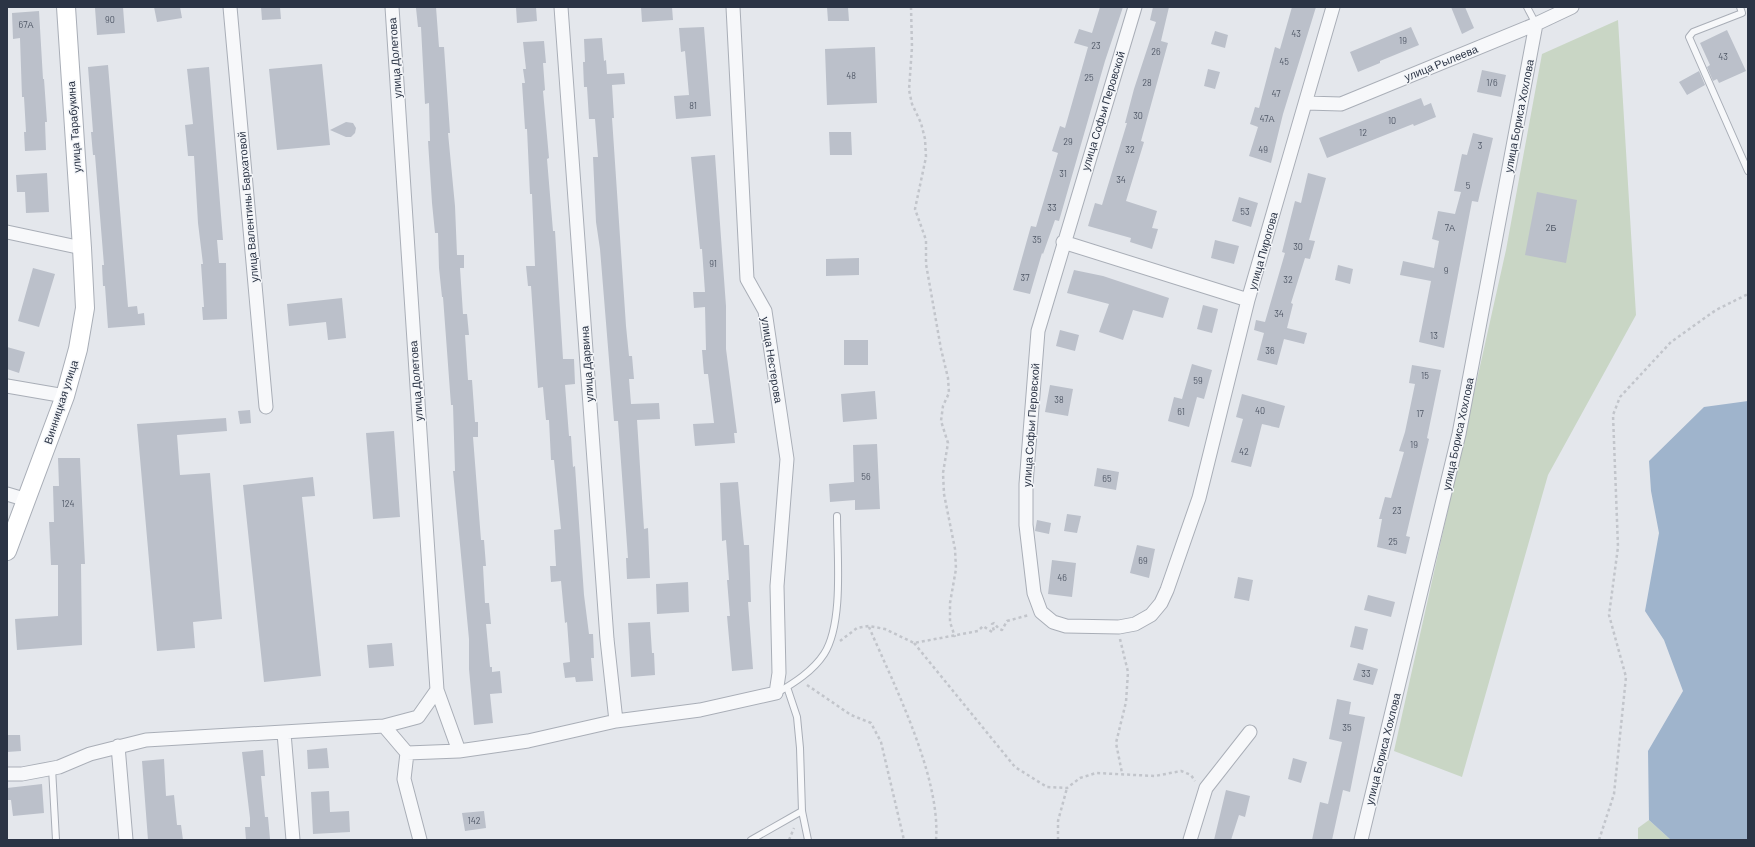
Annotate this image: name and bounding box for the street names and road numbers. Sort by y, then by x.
street label: улица Долетова [385,16,404,99]
street label: улица Рылеева [1402,42,1480,83]
street label: улица Софьи Перовской [1078,50,1127,172]
street label: улица Бориса Хохлова [1501,57,1536,174]
street label: улица Тарабукина [64,80,83,173]
street label: улица Валентины Бархатовой [234,131,261,283]
street label: улица Пирогова [1245,210,1280,291]
street label: улица Нестерова [759,316,786,405]
street label: улица Дарвина [577,325,596,403]
street label: улица Долетова [406,339,425,422]
street label: Винницкая улица [41,357,81,446]
street label: улица Софьи Перовской [1020,363,1041,487]
street label: улица Бориса Хохлова [1439,375,1476,492]
street label: улица Бориса Хохлова [1362,691,1403,806]

